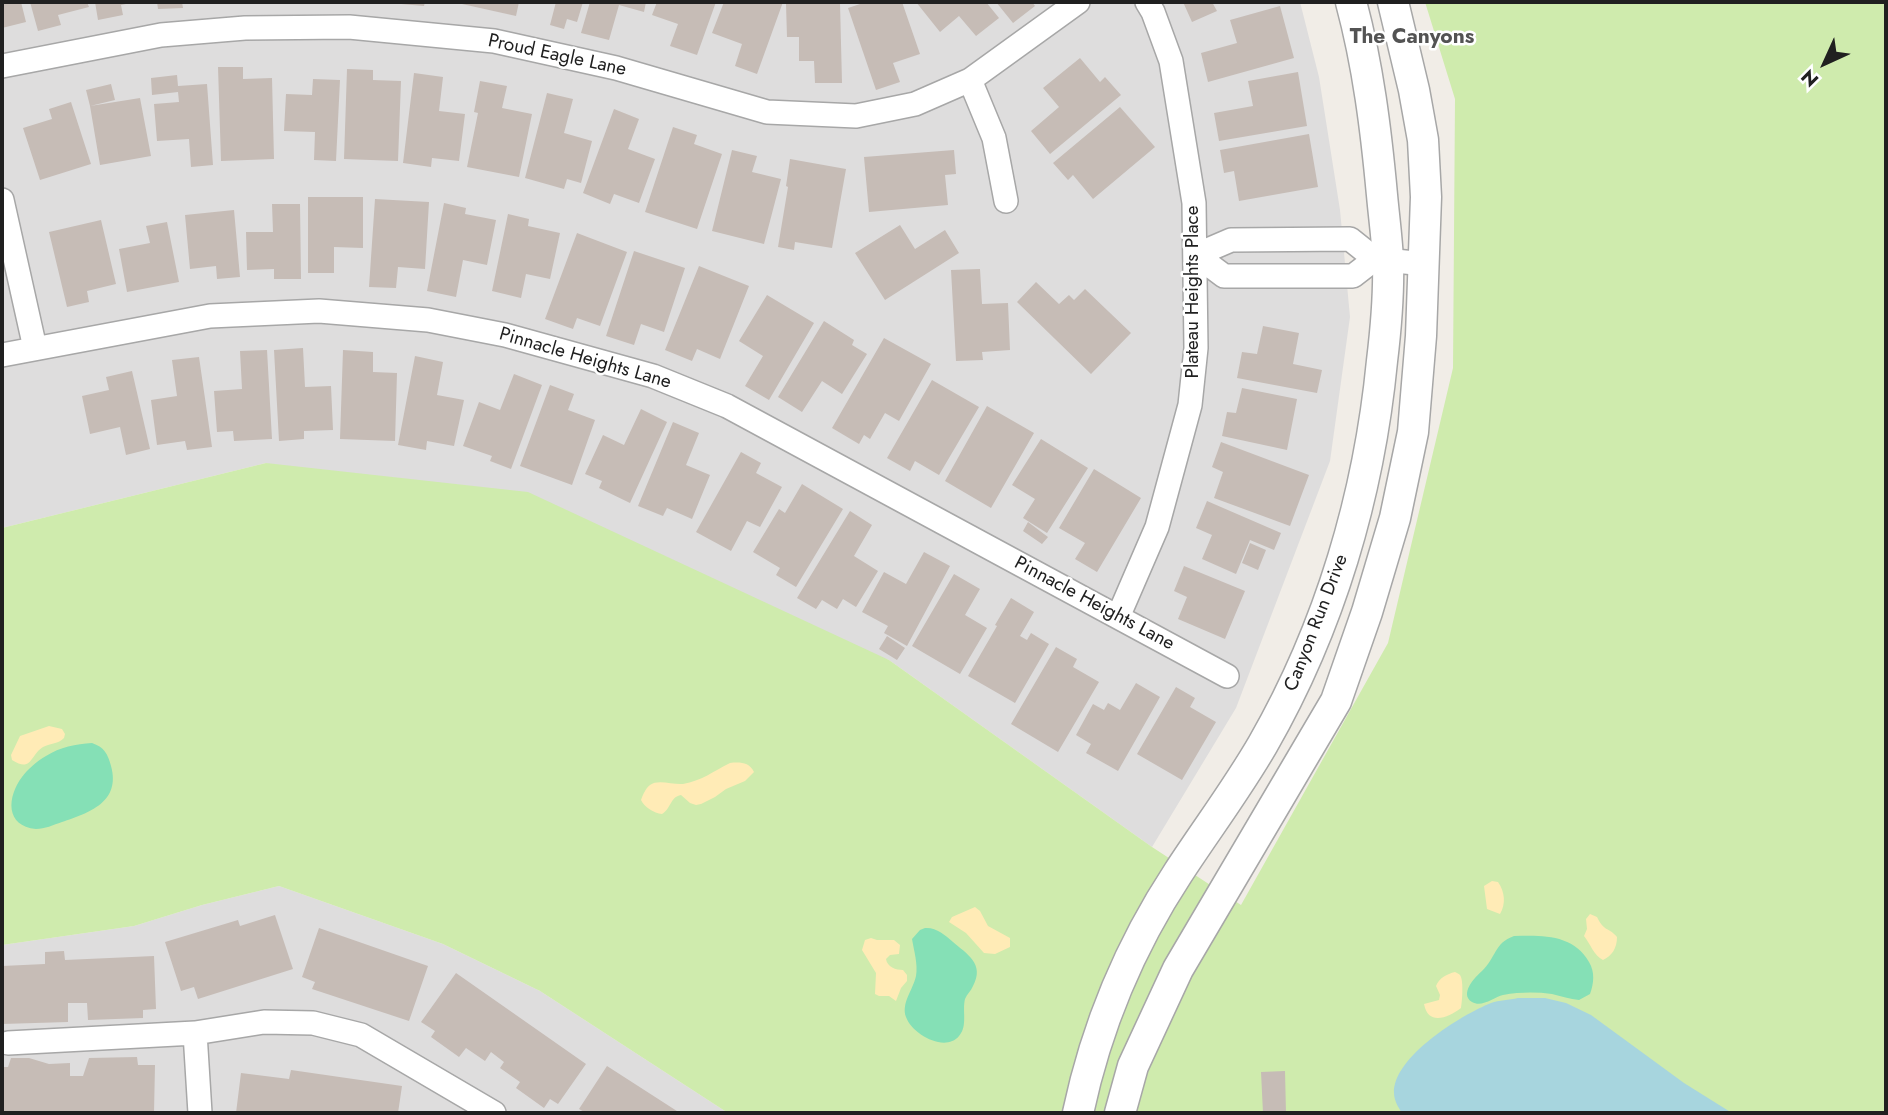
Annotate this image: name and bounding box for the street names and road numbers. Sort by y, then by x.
street label: Proud Eagle Lane [486,30,628,82]
street label: Plateau Heights Place [1182,206,1204,378]
street label: Pinnacle Heights Lane [496,324,674,394]
street label: Canyon Run Drive [1280,551,1354,695]
street label: Pinnacle Heights Lane [1010,552,1178,656]

